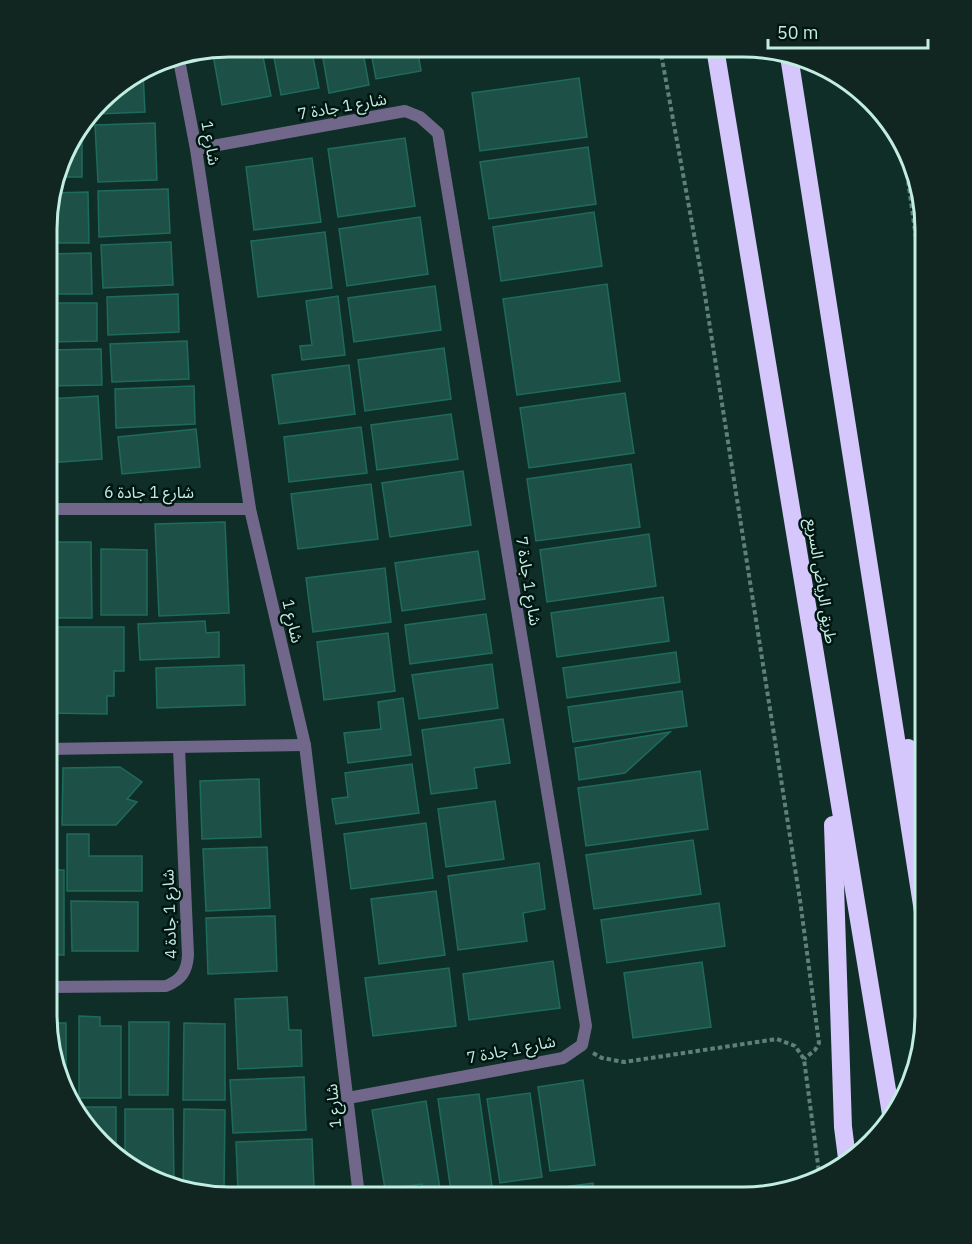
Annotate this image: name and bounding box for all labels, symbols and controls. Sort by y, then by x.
scale bar [768,12,928,50]
text: 50 m [777,21,819,44]
street label: شارع 1 جادة 7 [296,88,389,127]
street label: شارع 1 [194,119,225,167]
street label: شارع 1 جادة 6 [104,482,194,505]
street label: طريق الرياض السريع [799,517,842,646]
street label: شارع 1 جادة 7 [509,535,546,627]
street label: شارع 1 [275,597,308,646]
street label: شارع 1 جادة 4 [157,869,184,959]
street label: شارع 1 جادة 7 [465,1031,558,1070]
street label: شارع 1 [321,1082,348,1129]

